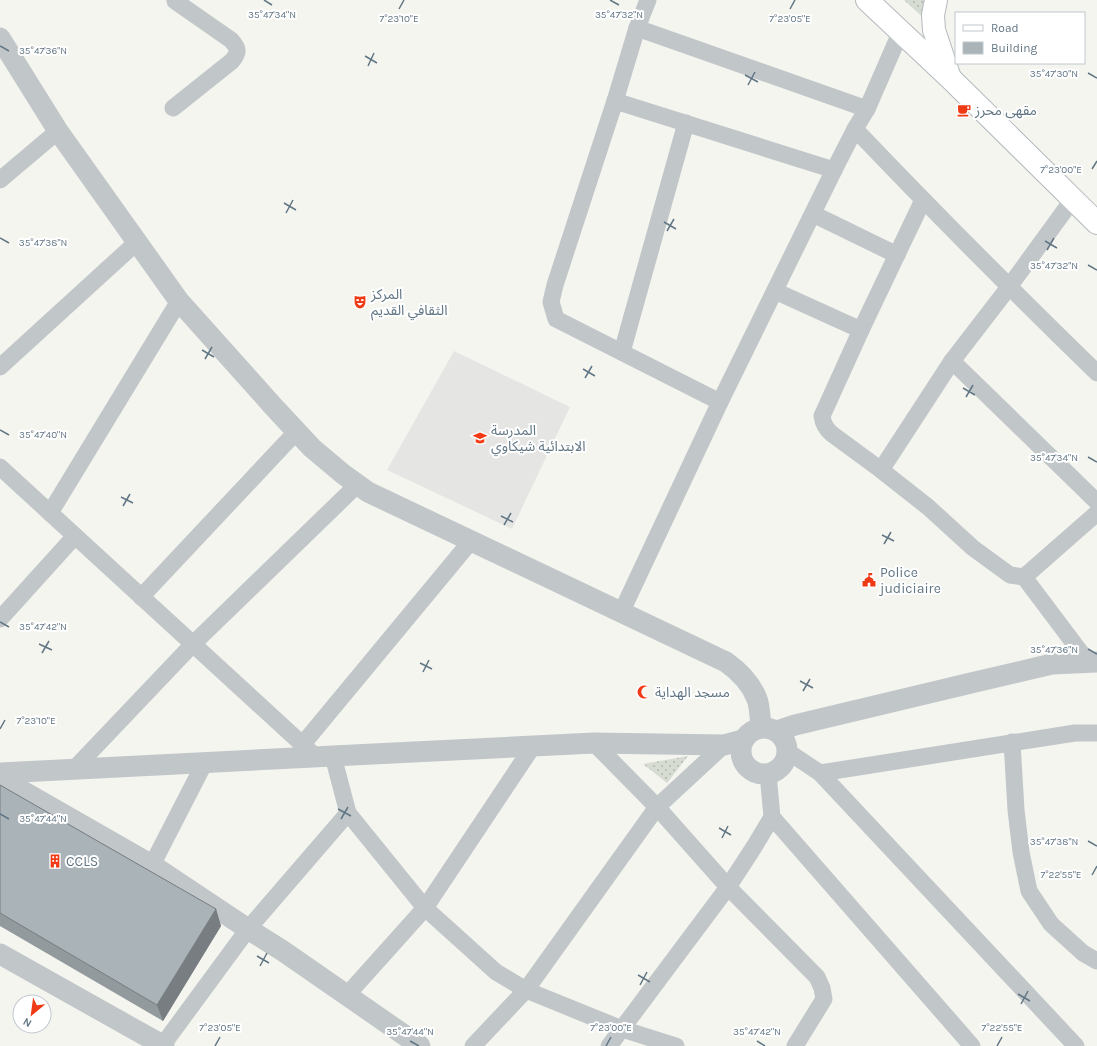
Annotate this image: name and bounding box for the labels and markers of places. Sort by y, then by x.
cafe icon: مقهى محرز [956,102,972,118]
place label: مقهى محرز [974,102,1037,119]
place label: المركز الثقافي القديم [370,286,448,321]
theatre icon: المركز الثقافي القديم [352,294,368,310]
place label: المدرسة الابتدائية شيكاوي [491,422,586,457]
school or university icon: المدرسة الابتدائية شيكاوي [472,430,488,446]
place label: Police judiciaire [878,564,941,597]
public building icon: Police judiciaire [861,572,877,588]
mosque icon: مسجد الهداية [636,684,652,700]
place label: مسجد الهداية [655,684,730,701]
building icon: CCLS [47,853,63,869]
place label: CCLS [66,853,98,870]

